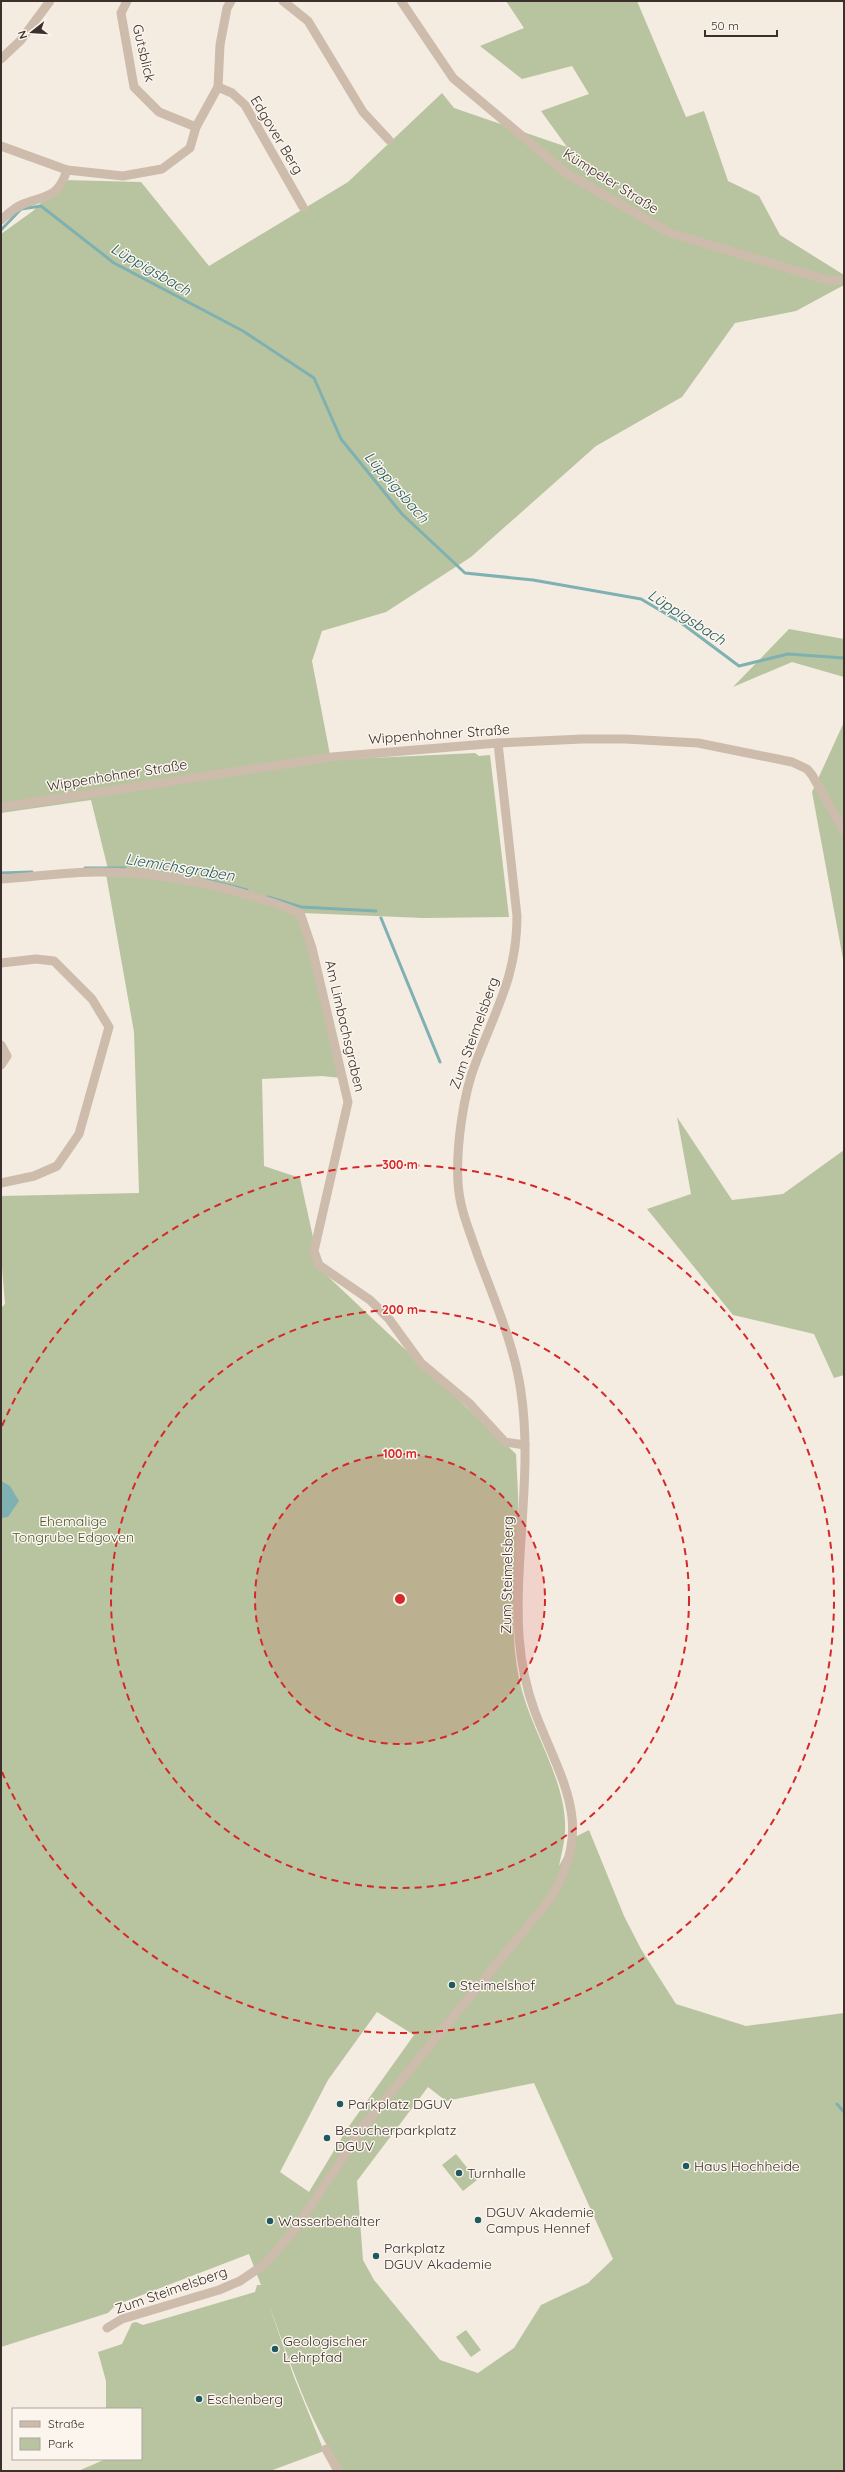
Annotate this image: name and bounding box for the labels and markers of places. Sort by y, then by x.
centre of rings [393,1592,407,1606]
place label: Steimelshof [460,1976,535,1994]
marker: Steimelshof [447,1980,457,1990]
place label: Parkplatz DGUV [348,2095,452,2113]
marker: Parkplatz DGUV [335,2099,345,2109]
place label: Besucherparkplatz DGUV [335,2121,457,2155]
marker: Besucherparkplatz DGUV [322,2133,332,2143]
place label: Haus Hochheide [694,2157,800,2175]
marker: Haus Hochheide [681,2161,691,2171]
place label: Turnhalle [467,2164,526,2182]
marker: Turnhalle [454,2168,464,2178]
place label: DGUV Akademie Campus Hennef [486,2203,594,2237]
place label: Wasserbehälter [278,2212,381,2230]
marker: DGUV Akademie Campus Hennef [473,2215,483,2225]
marker: Wasserbehälter [265,2216,275,2226]
place label: Parkplatz DGUV Akademie [384,2239,492,2273]
marker: Parkplatz DGUV Akademie [371,2251,381,2261]
place label: Geologischer Lehrpfad [283,2332,368,2366]
marker: Geologischer Lehrpfad [270,2344,280,2354]
place label: Eschenberg [207,2390,283,2408]
marker: Eschenberg [194,2394,204,2404]

